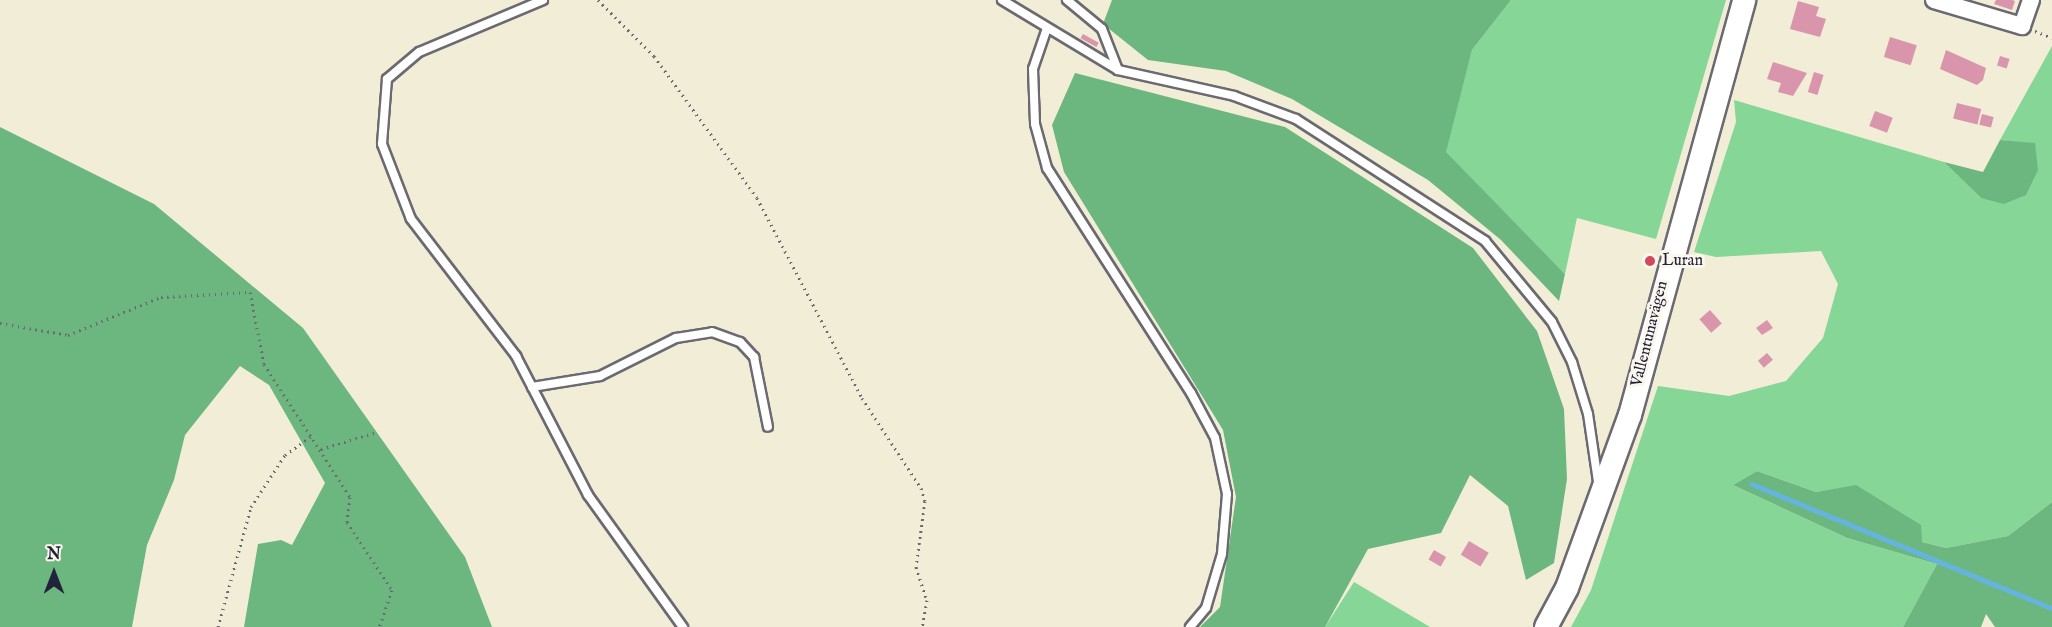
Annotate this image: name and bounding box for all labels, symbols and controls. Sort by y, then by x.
place label: Luran [1662,251,1703,271]
marker: Luran [1643,254,1657,268]
street label: Vallentunavägen [1628,279,1672,389]
north arrow [24,543,84,603]
text: N [47,545,61,565]

